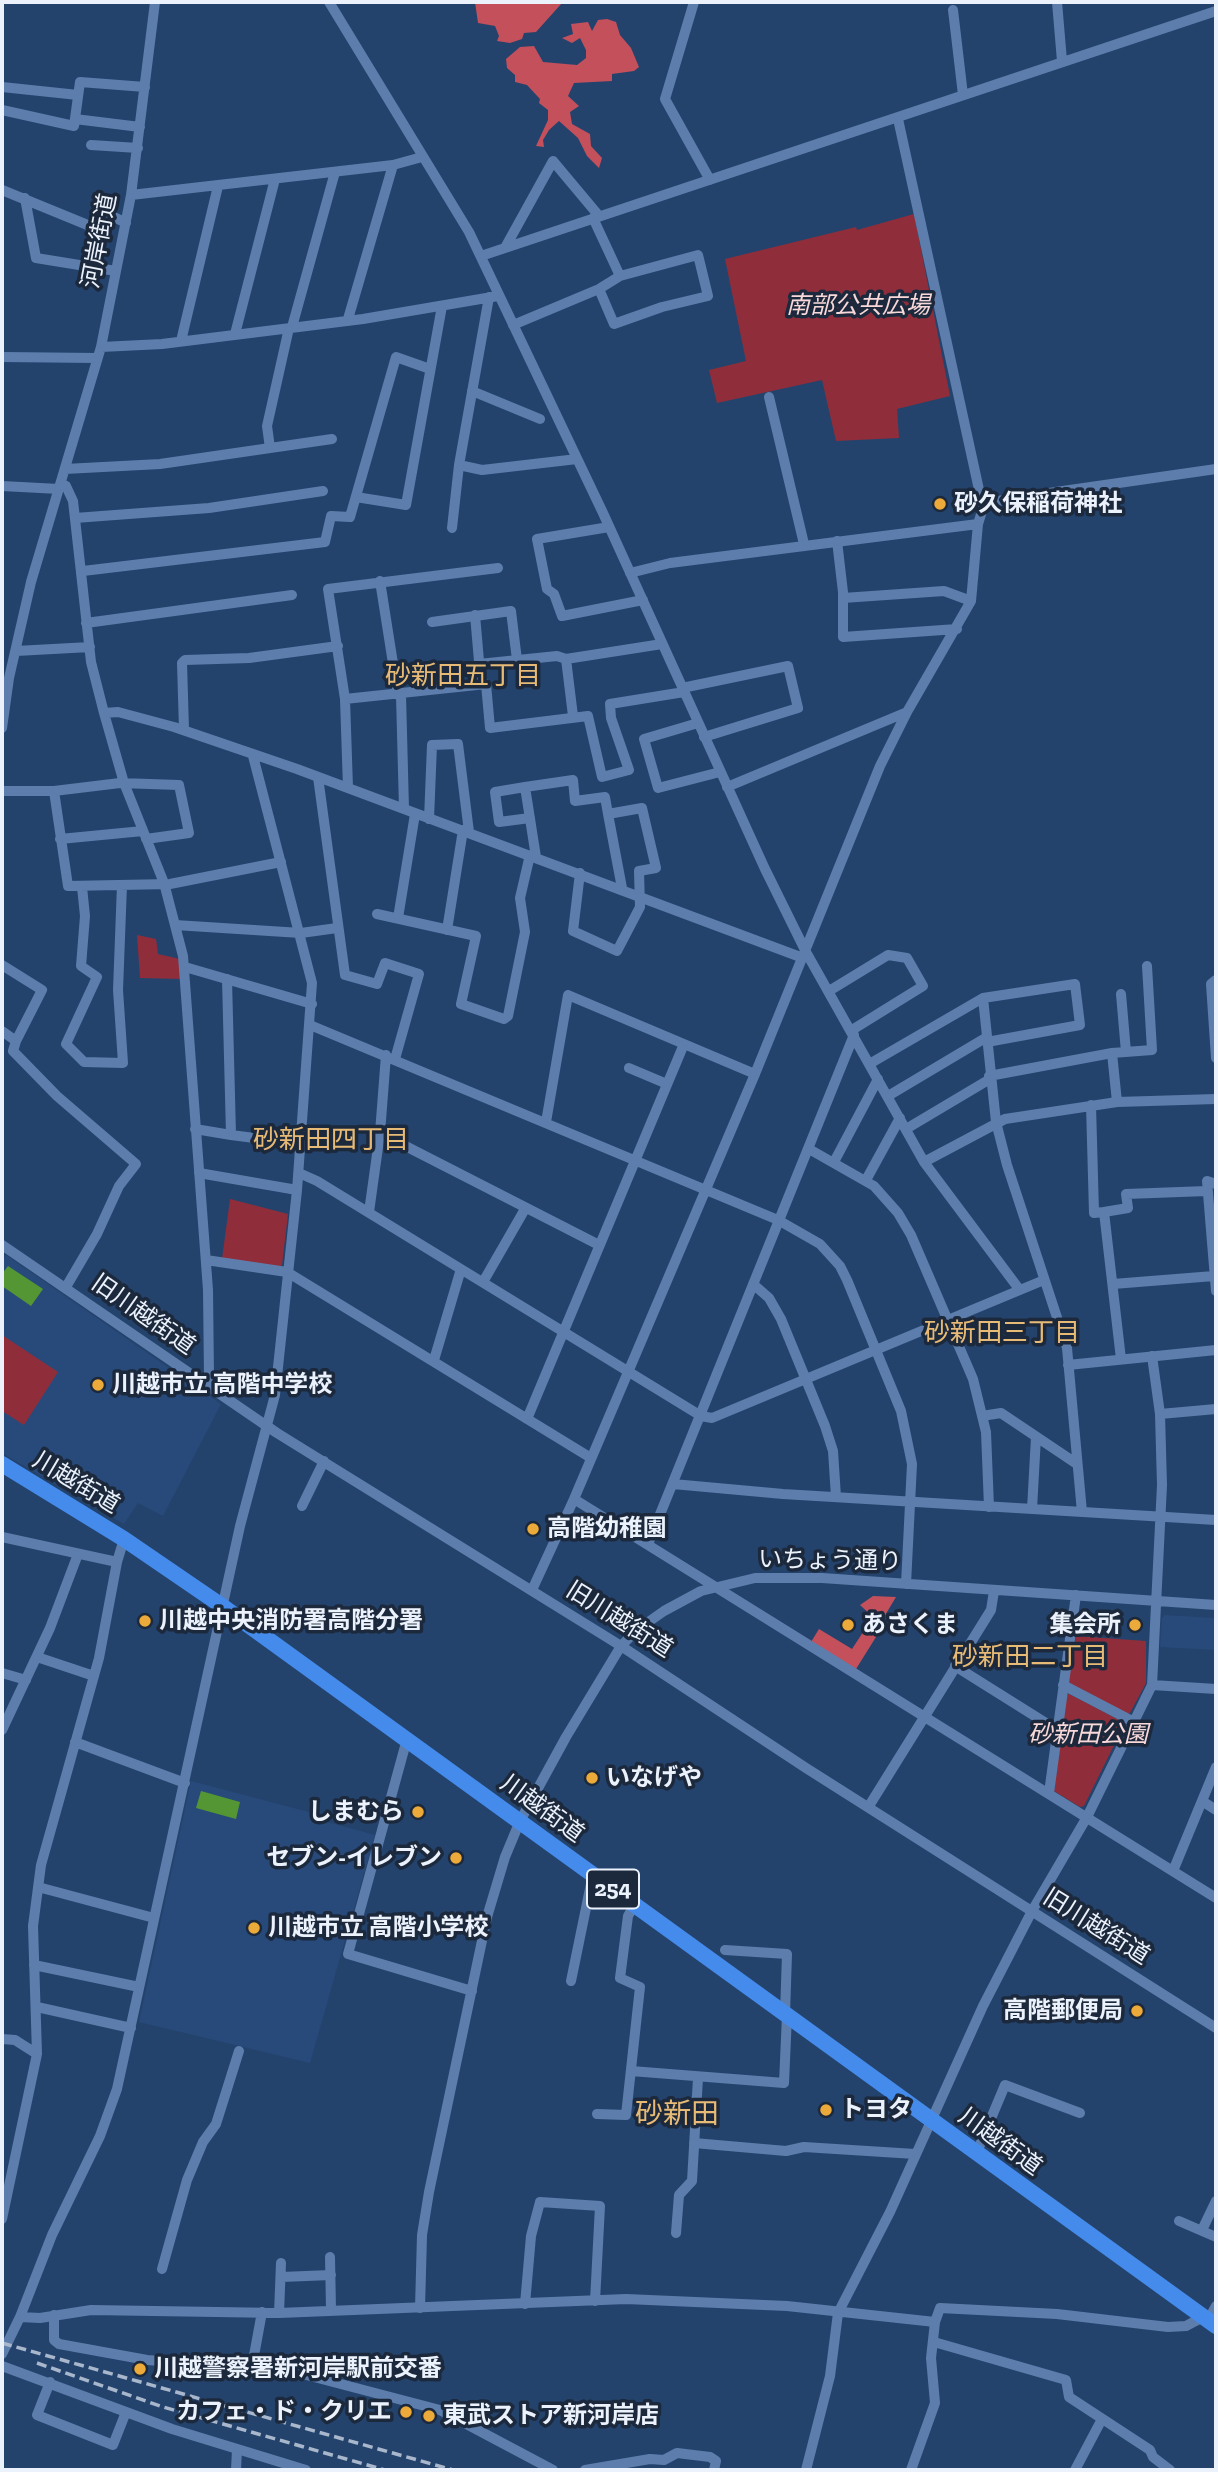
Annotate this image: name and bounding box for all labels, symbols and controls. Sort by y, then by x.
street label: 河岸街道 [77,191,123,291]
park label: 南部公共広場 [786,292,930,320]
place label: 砂久保稲荷神社 [954,490,1122,518]
marker: 砂久保稲荷神社 [932,496,948,512]
district label: 砂新田五丁目 [385,661,541,693]
district label: 砂新田四丁目 [253,1125,409,1157]
street label: 旧川越街道 [86,1269,200,1361]
district label: 砂新田三丁目 [924,1318,1080,1350]
place label: 川越市立 高階中学校 [112,1371,332,1399]
marker: 川越市立 高階中学校 [90,1377,106,1393]
street label: 川越街道 [27,1446,125,1520]
place label: 高階幼稚園 [547,1515,667,1543]
marker: 高階幼稚園 [525,1521,541,1537]
street label: いちょう通り [758,1545,902,1577]
street label: 旧川越街道 [560,1576,678,1664]
place label: 川越中央消防署高階分署 [159,1607,423,1635]
place label: あさくま [862,1611,958,1639]
place label: 集会所 [1049,1611,1121,1639]
marker: 川越中央消防署高階分署 [137,1613,153,1629]
marker: あさくま [840,1617,856,1633]
marker: 集会所 [1127,1617,1143,1633]
district label: 砂新田二丁目 [952,1642,1108,1674]
park label: 砂新田公園 [1028,1721,1148,1749]
place label: いなげや [606,1764,702,1792]
street label: 川越街道 [495,1769,589,1849]
marker: いなげや [584,1770,600,1786]
place label: しまむら [308,1798,404,1826]
marker: しまむら [410,1804,426,1820]
place label: セブン-イレブン [266,1844,442,1872]
marker: セブン-イレブン [448,1850,464,1866]
road number: 254 [587,1870,639,1908]
street label: 旧川越街道 [1037,1883,1155,1971]
place label: 川越市立 高階小学校 [268,1914,488,1942]
marker: 川越市立 高階小学校 [246,1920,262,1936]
place label: 高階郵便局 [1003,1997,1123,2025]
marker: 高階郵便局 [1129,2003,1145,2019]
place label: トヨタ [840,2096,912,2124]
district label: 砂新田 [635,2098,719,2132]
marker: トヨタ [818,2102,834,2118]
street label: 川越街道 [953,2102,1047,2182]
place label: 川越警察署新河岸駅前交番 [154,2355,442,2383]
marker: 川越警察署新河岸駅前交番 [132,2361,148,2377]
place label: カフェ・ド・クリエ [176,2398,392,2426]
place label: 東武ストア新河岸店 [443,2402,659,2430]
marker: カフェ・ド・クリエ [398,2404,414,2420]
marker: 東武ストア新河岸店 [421,2408,437,2424]

